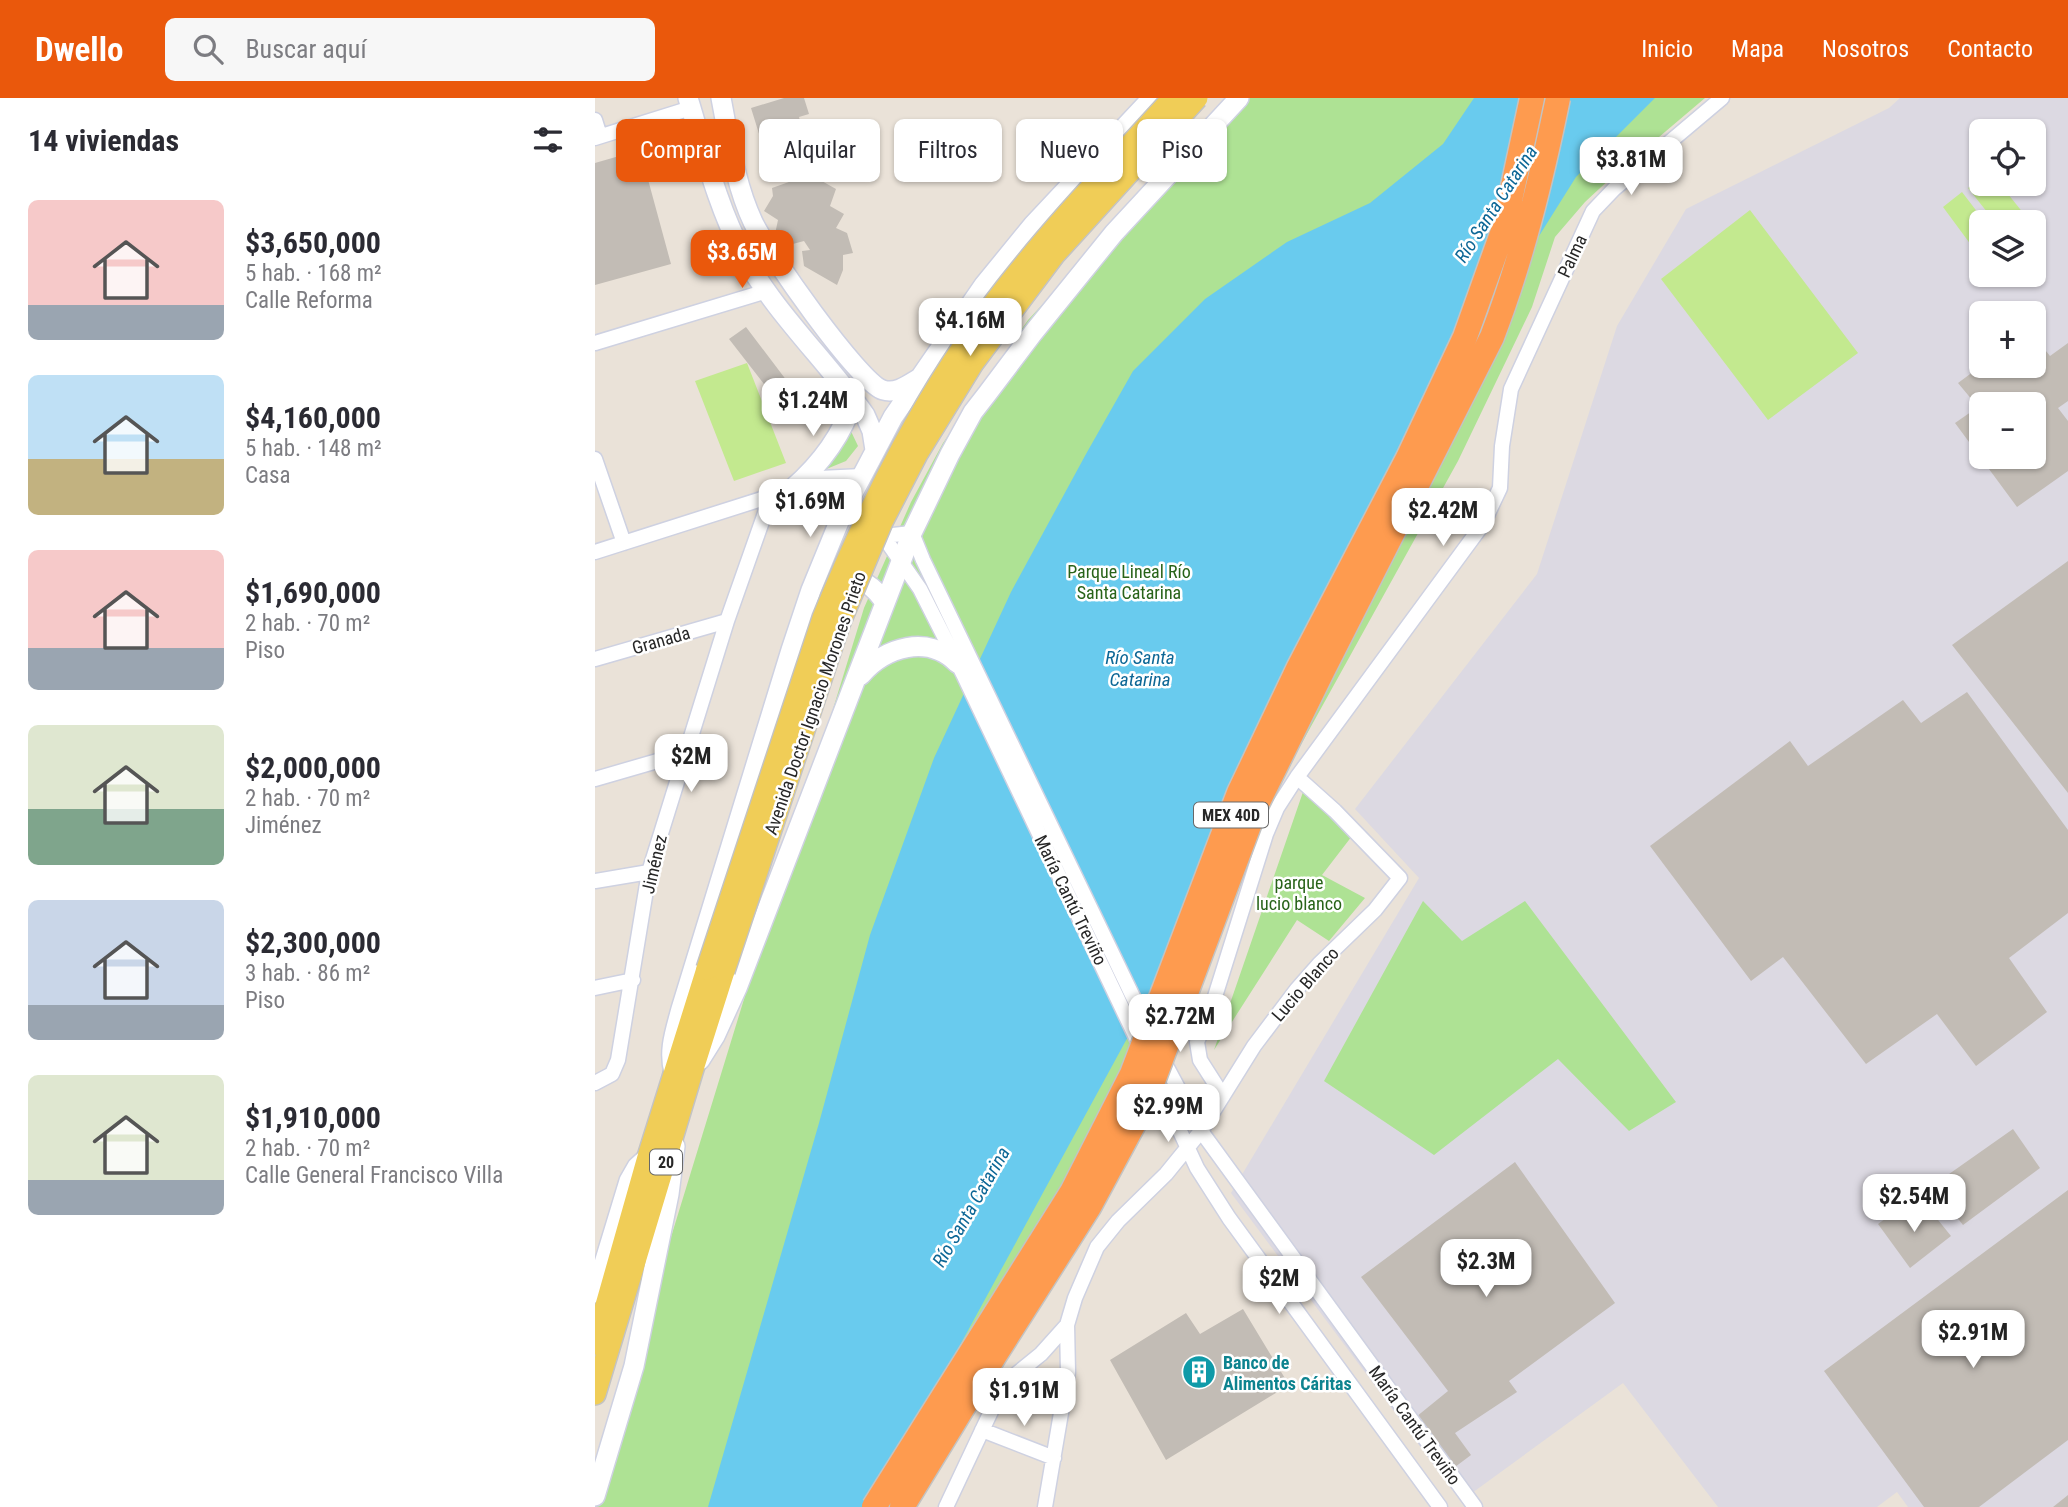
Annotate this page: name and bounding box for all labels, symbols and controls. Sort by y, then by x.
search box [165,18,655,81]
text: Dwello [35,30,123,69]
icon: search [189,30,227,68]
text: Buscar aquí [245,34,367,64]
text: Inicio [1641,35,1693,63]
text: Mapa [1731,35,1784,63]
text: Nosotros [1822,35,1909,63]
text: Contacto [1947,35,2033,63]
chip: Comprar [616,119,745,182]
chip: Alquilar [759,119,880,182]
chip: Filtros [894,119,1002,182]
chip: Nuevo [1016,119,1123,182]
chip: Piso [1137,119,1227,182]
map controls [1969,119,2046,469]
button: locate [1969,119,2046,196]
icon: filters [529,121,567,159]
text: 14 viviendas [28,123,179,158]
pin: $3.81M [1574,138,1688,197]
water label: Río Santa Catarina [1450,141,1542,267]
text: $3.81M [1596,146,1666,173]
button: layers [1969,210,2046,287]
text: $3,650,000 [245,225,381,260]
icon: home [84,228,168,312]
pin: $3.65M [685,230,799,290]
street label: Palma [1553,231,1591,281]
text: $3.65M [707,239,777,266]
text: 5 hab. · 168 m² [245,260,382,287]
text: Calle Reforma [245,287,373,314]
pin: $4.16M [913,299,1027,358]
button: + [1969,301,2046,378]
text: $4.16M [935,307,1005,334]
pin: $1.24M [756,378,870,438]
text: $1.24M [778,387,848,414]
button: − [1969,392,2046,469]
text: $4,160,000 [245,400,381,435]
icon: home [84,403,168,487]
text: 5 hab. · 148 m² [245,435,382,462]
text: Casa [245,462,291,489]
pin: $1.69M [753,480,867,539]
text: $1.69M [775,488,845,515]
pin: $2.42M [1386,489,1500,548]
text: $2.42M [1408,497,1478,524]
park label: Parque Lineal Río Santa Catarina [1067,561,1191,603]
street label: Avenida Doctor Ignacio Morones Prieto [760,569,870,837]
text: $1,690,000 [245,575,381,610]
icon: home [84,578,168,662]
text: 2 hab. · 70 m² [245,610,370,637]
street label: Granada [630,622,692,658]
text: Piso [245,637,285,664]
water label: Río Santa Catarina [1105,646,1175,691]
pin: $2M [657,734,725,794]
text: $2M [671,743,711,770]
text: $2,000,000 [245,750,381,785]
icon: home [84,753,168,837]
text: 2 hab. · 70 m² [245,785,370,812]
road number: MEX 40D [1194,802,1268,828]
text: Jiménez [245,812,322,839]
street label: Jiménez [637,832,671,896]
street label: María Cantú Treviño [1030,832,1112,968]
park label: parque lucio blanco [1256,872,1342,914]
text: $2,300,000 [245,925,381,960]
icon: home [84,928,168,1012]
street label: Lucio Blanco [1267,943,1343,1025]
text: 3 hab. · 86 m² [245,960,370,987]
text: Piso [245,987,285,1014]
pin: $2.72M [1123,995,1237,1054]
text: $2.72M [1145,1003,1215,1030]
pin: $2.99M [1111,1084,1225,1144]
text: $2.99M [1133,1093,1203,1120]
text: $1,910,000 [245,1100,381,1135]
icon: home [84,1103,168,1187]
text: 2 hab. · 70 m² [245,1135,370,1162]
water label: Río Santa Catarina [927,1143,1015,1271]
road number: 20 [650,1150,682,1174]
text: Calle General Francisco Villa [245,1162,503,1189]
pin: $2.54M [1857,1174,1971,1234]
text: $2.54M [1879,1183,1949,1210]
pin: $2.3M [1437,1240,1535,1299]
text: $2.3M [1457,1248,1516,1275]
pin: $2M [1245,1256,1313,1316]
text: $2M [1259,1265,1299,1292]
pin: $2.91M [1916,1310,2030,1370]
text: $2.91M [1938,1319,2008,1346]
place label: Banco de Alimentos Cáritas [1223,1352,1352,1394]
building icon: Banco de Alimentos Cáritas [1180,1353,1218,1391]
street label: María Cantú Treviño [1365,1361,1465,1489]
pin: $1.91M [967,1368,1081,1428]
text: $1.91M [989,1377,1059,1404]

